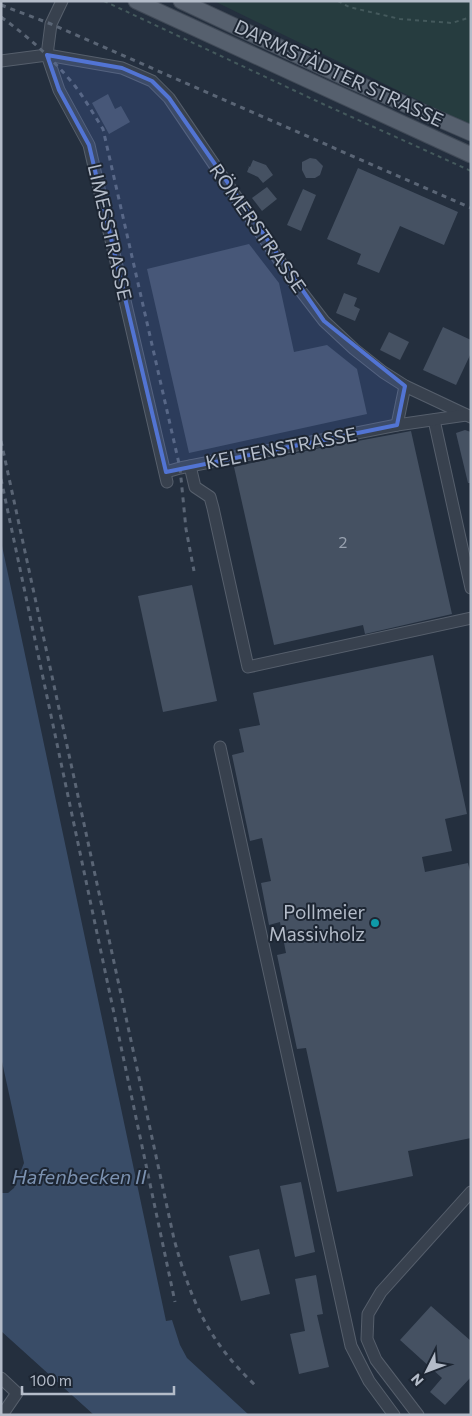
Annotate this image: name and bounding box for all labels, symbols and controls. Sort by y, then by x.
street label: DARMSTÄDTER STRASSE [231,14,447,131]
street label: RÖMERSTRASSE [205,159,312,297]
street label: LIMESSTRASSE [84,161,137,302]
street label: KELTENSTRASSE [203,422,358,473]
house number: 2 [339,532,348,551]
place label: Pollmeier Massivholz [269,900,365,945]
marker: Pollmeier Massivholz [369,917,381,929]
water label: Hafenbecken II [12,1164,147,1188]
north arrow [402,1346,452,1396]
scale bar [22,1364,175,1396]
text: N [407,1370,427,1390]
text: 100 m [30,1371,72,1389]

